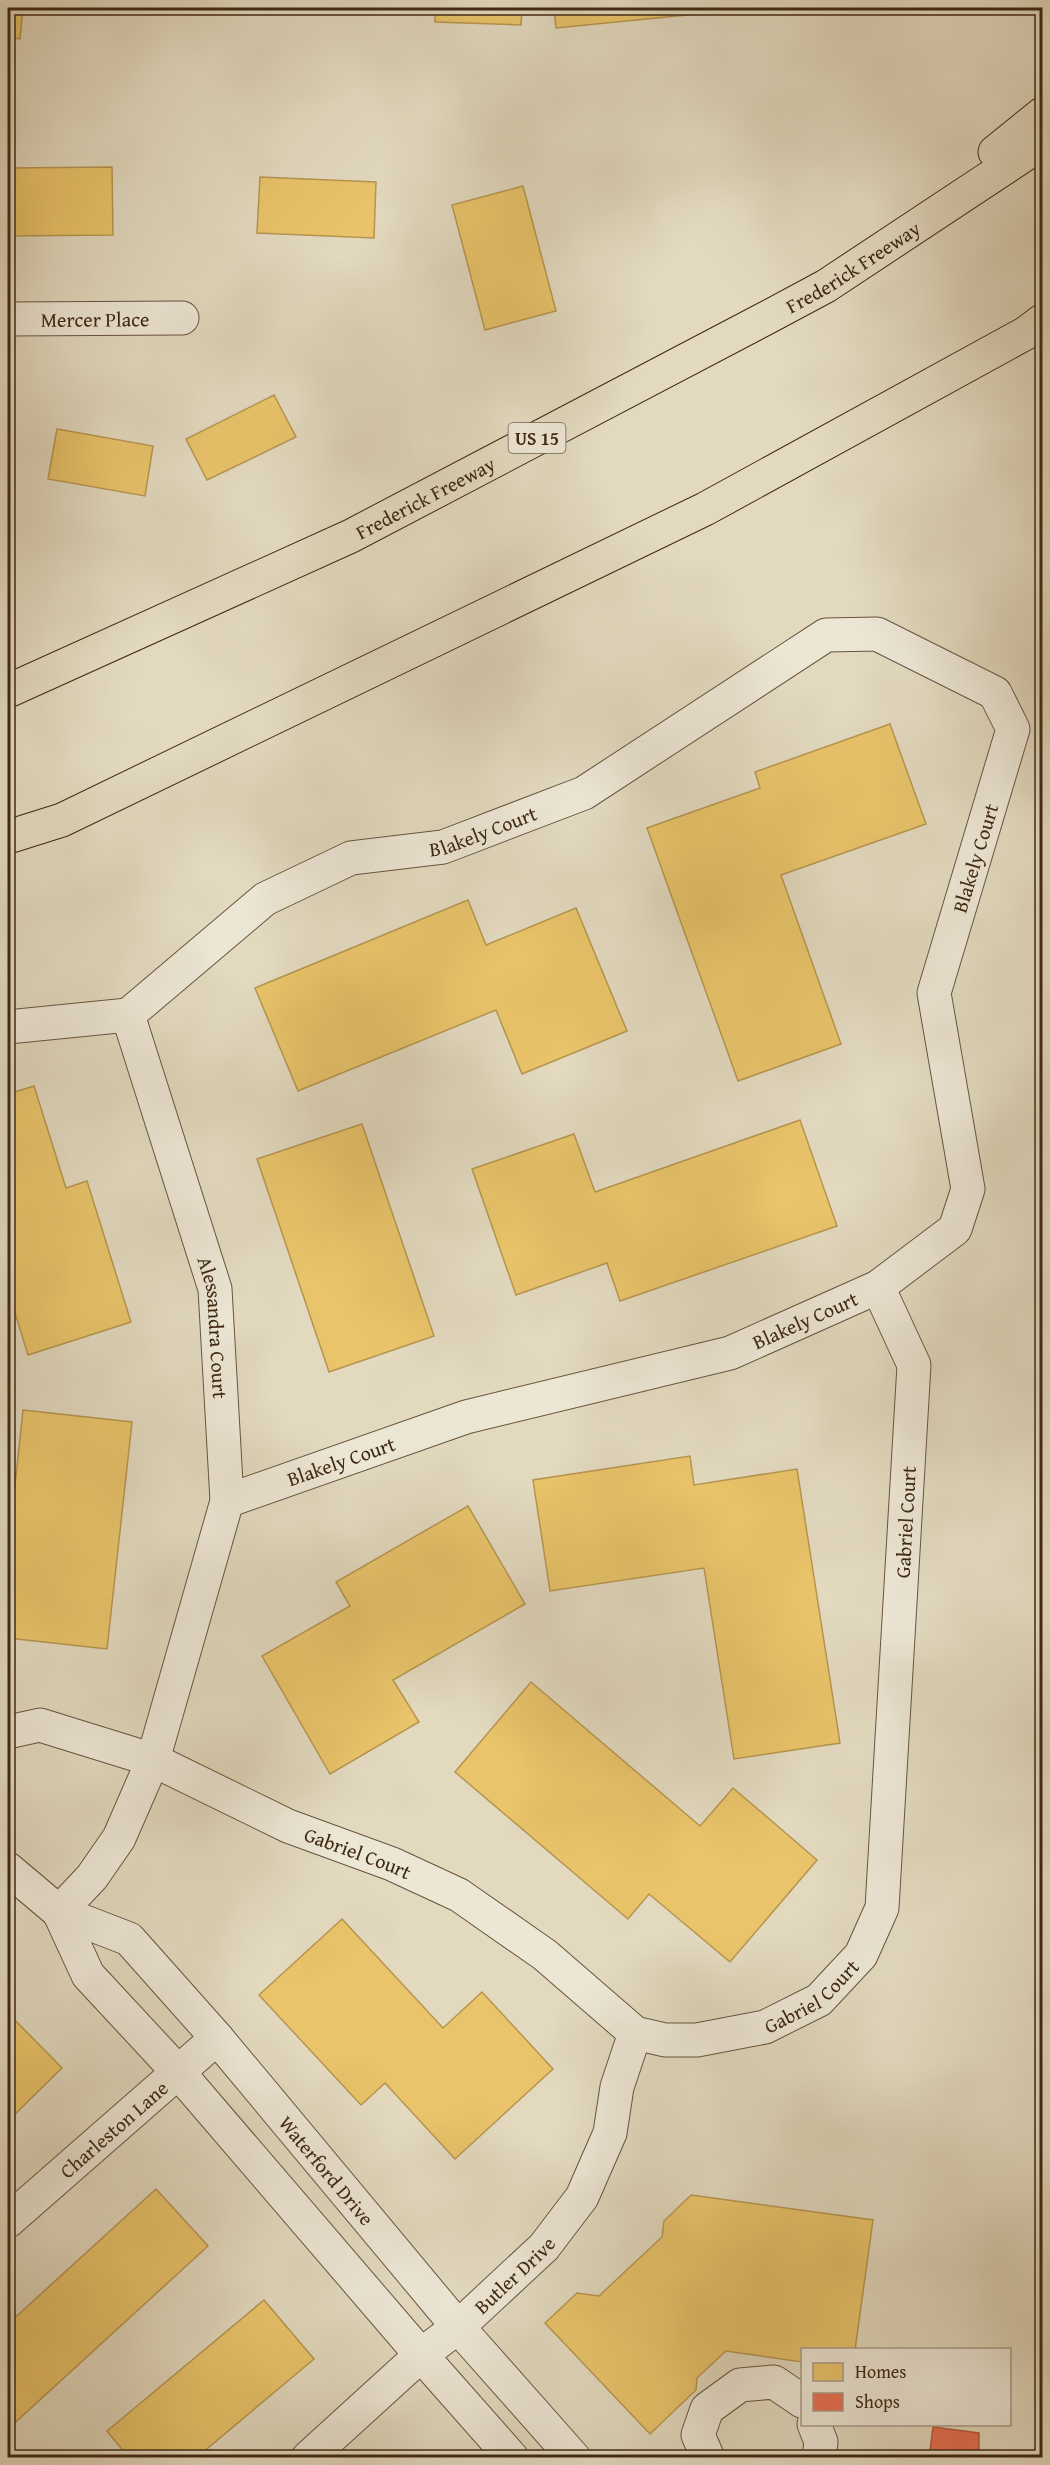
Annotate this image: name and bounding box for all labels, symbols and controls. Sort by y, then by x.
street label: Frederick Freeway [780,213,926,320]
street label: Mercer Place [41,304,149,333]
road number: US 15 [508,423,566,453]
street label: Frederick Freeway [350,448,500,546]
street label: Blakely Court [428,798,541,863]
street label: Blakely Court [945,800,1005,916]
street label: Alessandra Court [191,1252,236,1399]
street label: Blakely Court [748,1284,862,1356]
street label: Blakely Court [283,1429,399,1493]
street label: Gabriel Court [887,1465,923,1579]
street label: Gabriel Court [301,1819,416,1886]
street label: Gabriel Court [759,1952,865,2040]
street label: Charleston Lane [53,2073,174,2184]
street label: Waterford Drive [273,2109,381,2231]
street label: Butler Drive [467,2230,562,2320]
legend [801,2348,1011,2426]
text: Homes [855,2358,906,2385]
text: Shops [855,2388,900,2415]

